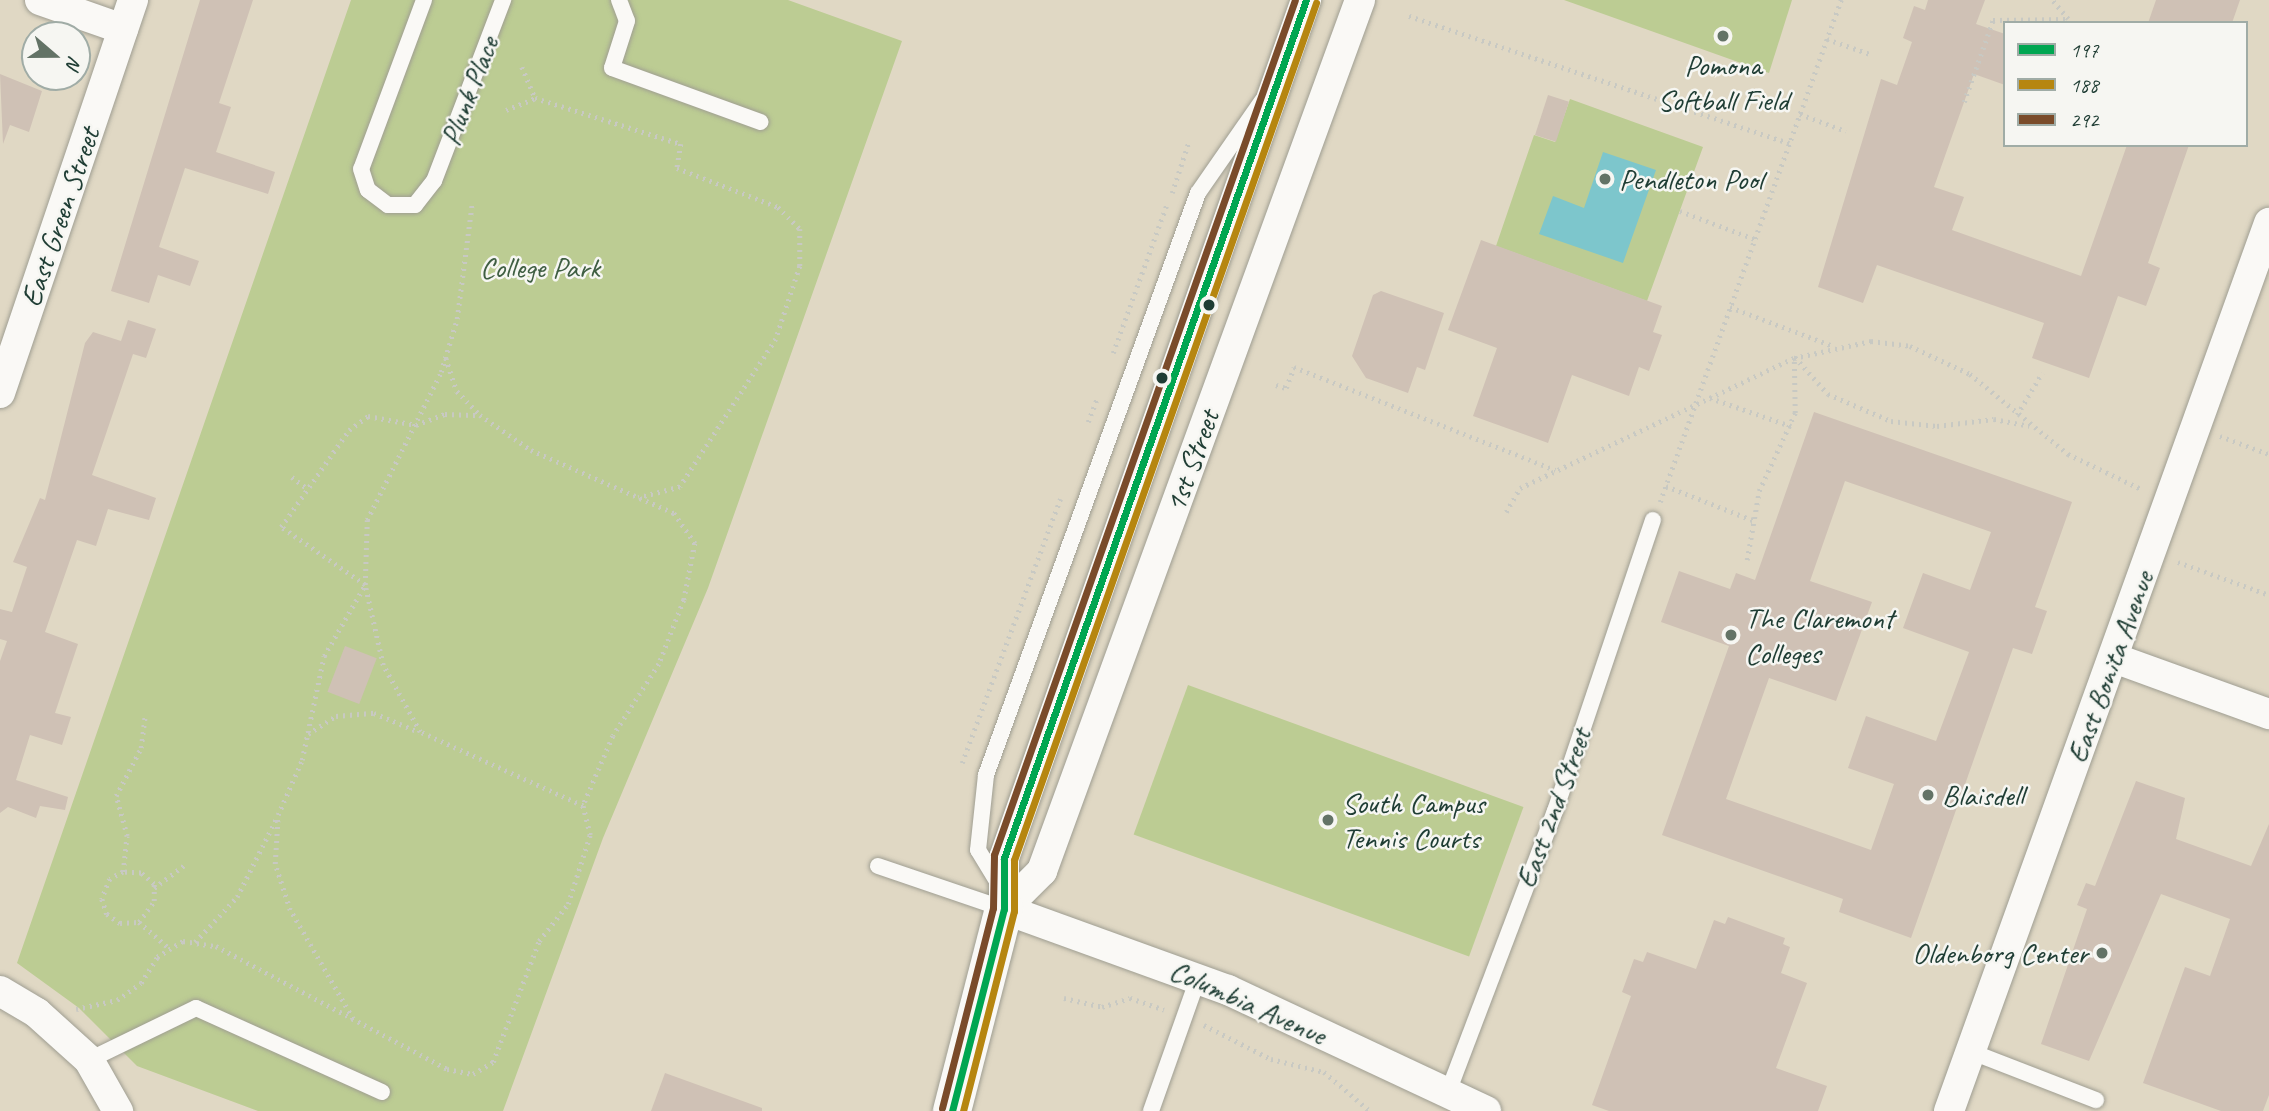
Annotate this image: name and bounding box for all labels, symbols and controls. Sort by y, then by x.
north arrow [21,21,91,91]
legend [2003,21,2248,147]
marker: Pomona Softball Field [1715,28,1731,44]
street label: Plunk Place [432,31,506,151]
text: 197 [2070,37,2098,63]
place label: Pomona Softball Field [1658,47,1788,118]
text: N [61,53,87,72]
text: 188 [2070,72,2098,98]
text: 292 [2070,107,2098,133]
street label: East Green Street [12,123,108,311]
place label: Pendleton Pool [1619,161,1763,197]
marker: Pendleton Pool [1597,171,1613,187]
park label: College Park [480,249,600,285]
unlabelled marker [1202,298,1216,312]
unlabelled marker [1155,371,1169,385]
street label: 1st Street [1157,405,1227,517]
street label: East Bonita Avenue [2059,567,2161,767]
place label: The Claremont Colleges [1745,600,1894,670]
marker: The Claremont Colleges [1723,627,1739,643]
street label: East 2nd Street [1507,723,1599,893]
place label: Blaisdell [1942,777,2024,813]
place label: South Campus Tennis Courts [1342,785,1486,856]
marker: Blaisdell [1920,787,1936,803]
marker: South Campus Tennis Courts [1320,812,1336,828]
place label: Oldenborg Center [1912,935,2088,971]
marker: Oldenborg Center [2094,945,2110,961]
street label: Columbia Avenue [1164,952,1332,1052]

